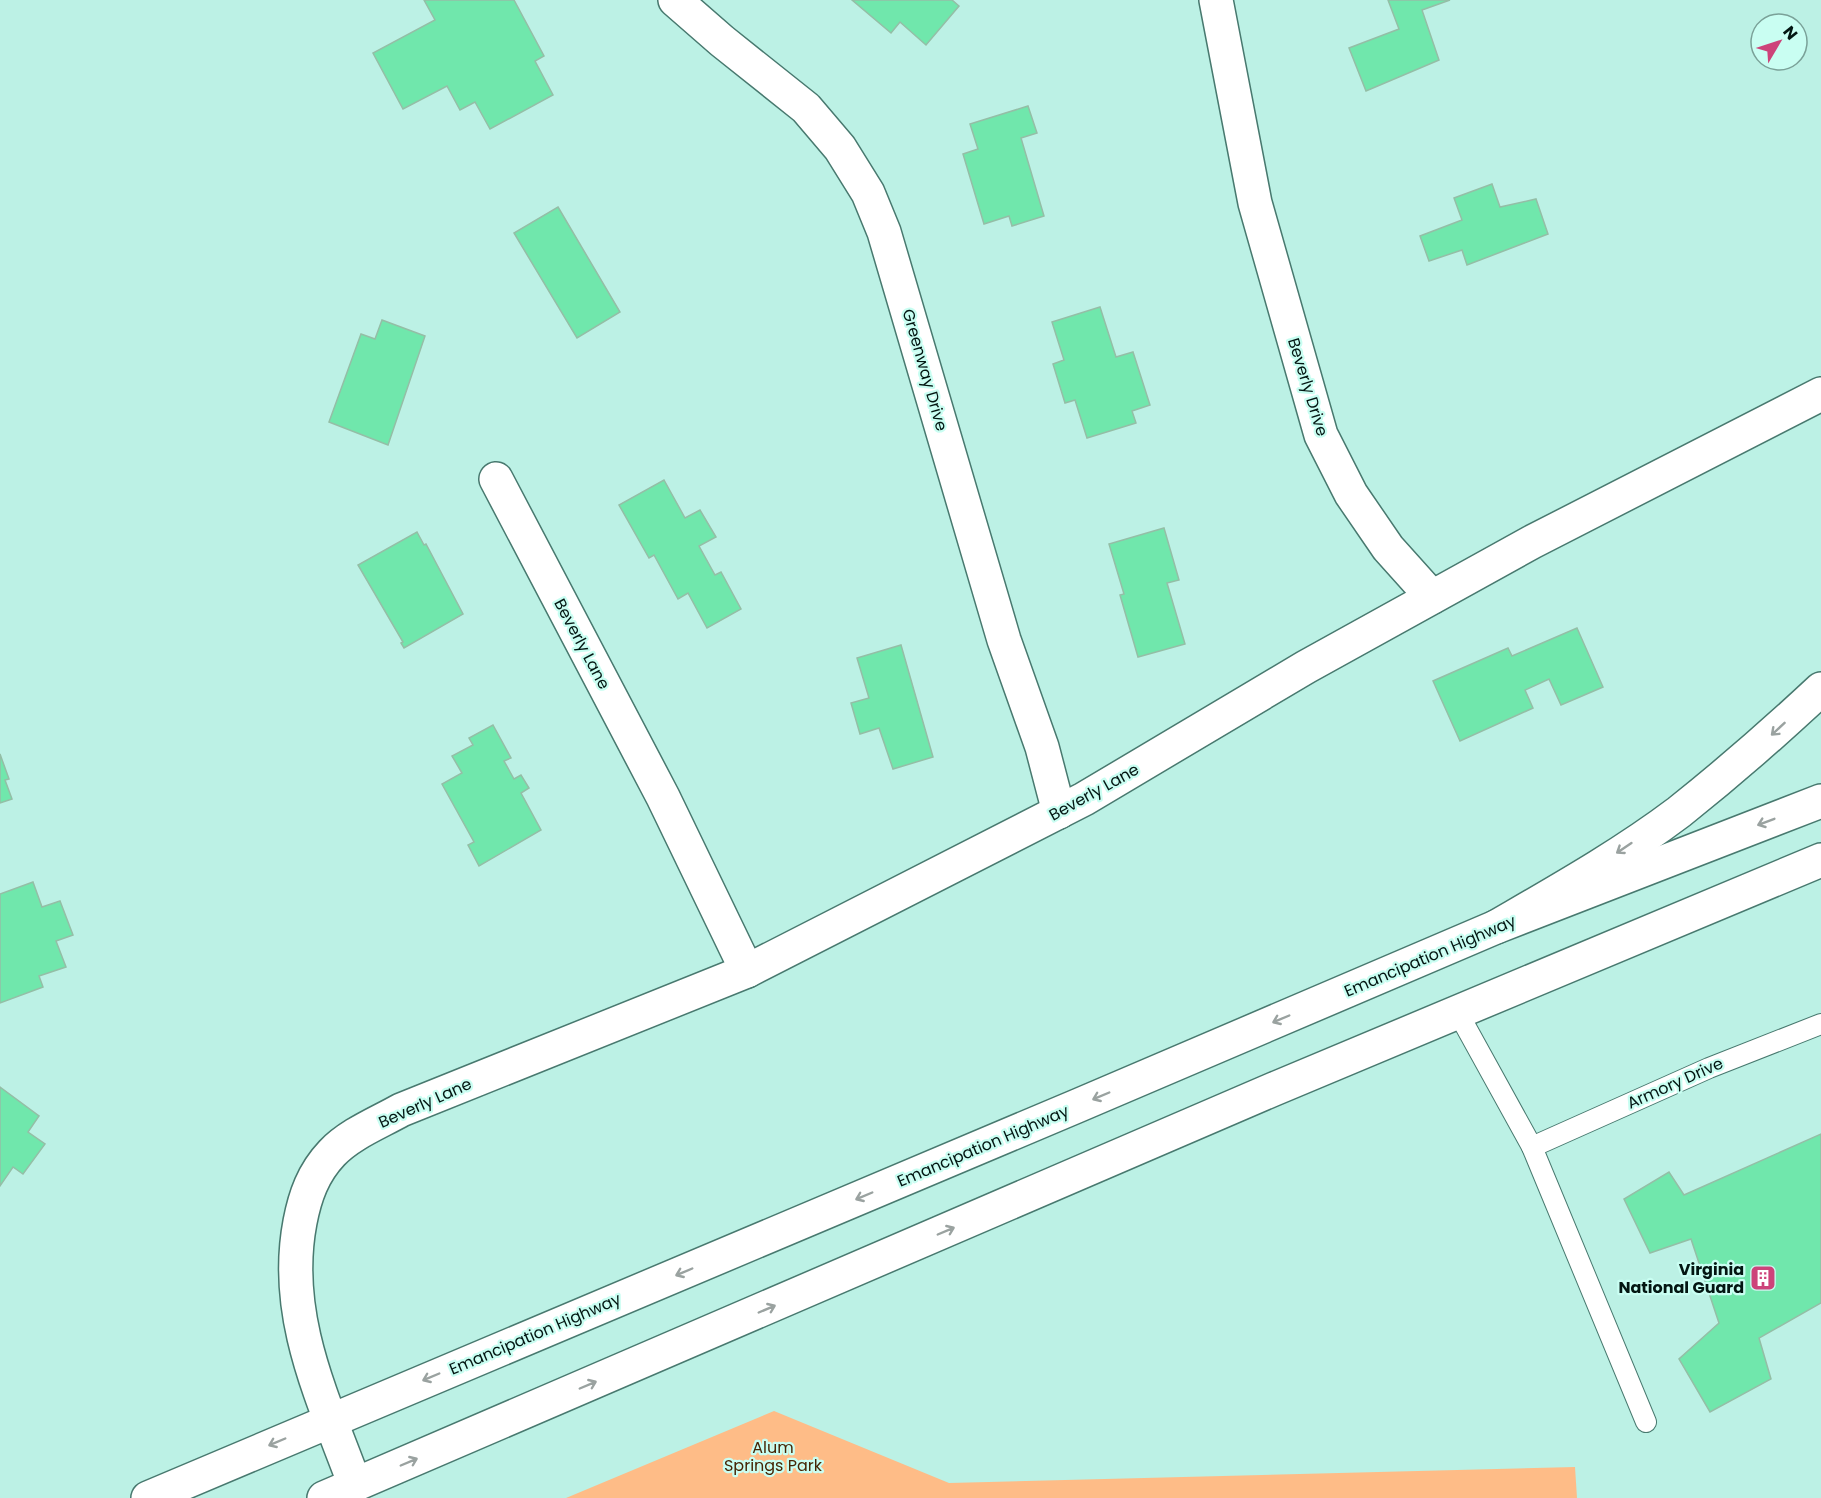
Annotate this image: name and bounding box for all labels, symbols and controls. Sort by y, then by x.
north arrow [1749,12,1809,72]
text: N [1778,21,1803,45]
street label: Greenway Drive [897,306,953,434]
street label: Beverly Drive [1282,335,1334,439]
street label: Beverly Lane [548,595,616,693]
one-way arrow [1771,722,1786,736]
street label: Beverly Lane [1045,758,1143,826]
one-way arrow [1758,818,1776,829]
one-way arrow [1617,842,1633,854]
street label: Emancipation Highway [1341,909,1519,1003]
one-way arrow [1272,1014,1290,1025]
street label: Armory Drive [1623,1052,1727,1114]
street label: Beverly Lane [375,1072,475,1134]
one-way arrow [1093,1091,1111,1102]
street label: Emancipation Highway [894,1099,1072,1193]
one-way arrow [855,1191,873,1202]
one-way arrow [937,1225,955,1237]
place label: Virginia National Guard [1618,1258,1744,1299]
building icon: Virginia National Guard [1748,1263,1778,1293]
one-way arrow [675,1267,693,1278]
street label: Emancipation Highway [446,1287,624,1381]
one-way arrow [758,1303,776,1314]
one-way arrow [423,1372,441,1383]
one-way arrow [578,1379,597,1390]
park label: Alum Springs Park [724,1436,823,1477]
one-way arrow [268,1438,286,1449]
one-way arrow [399,1456,417,1467]

